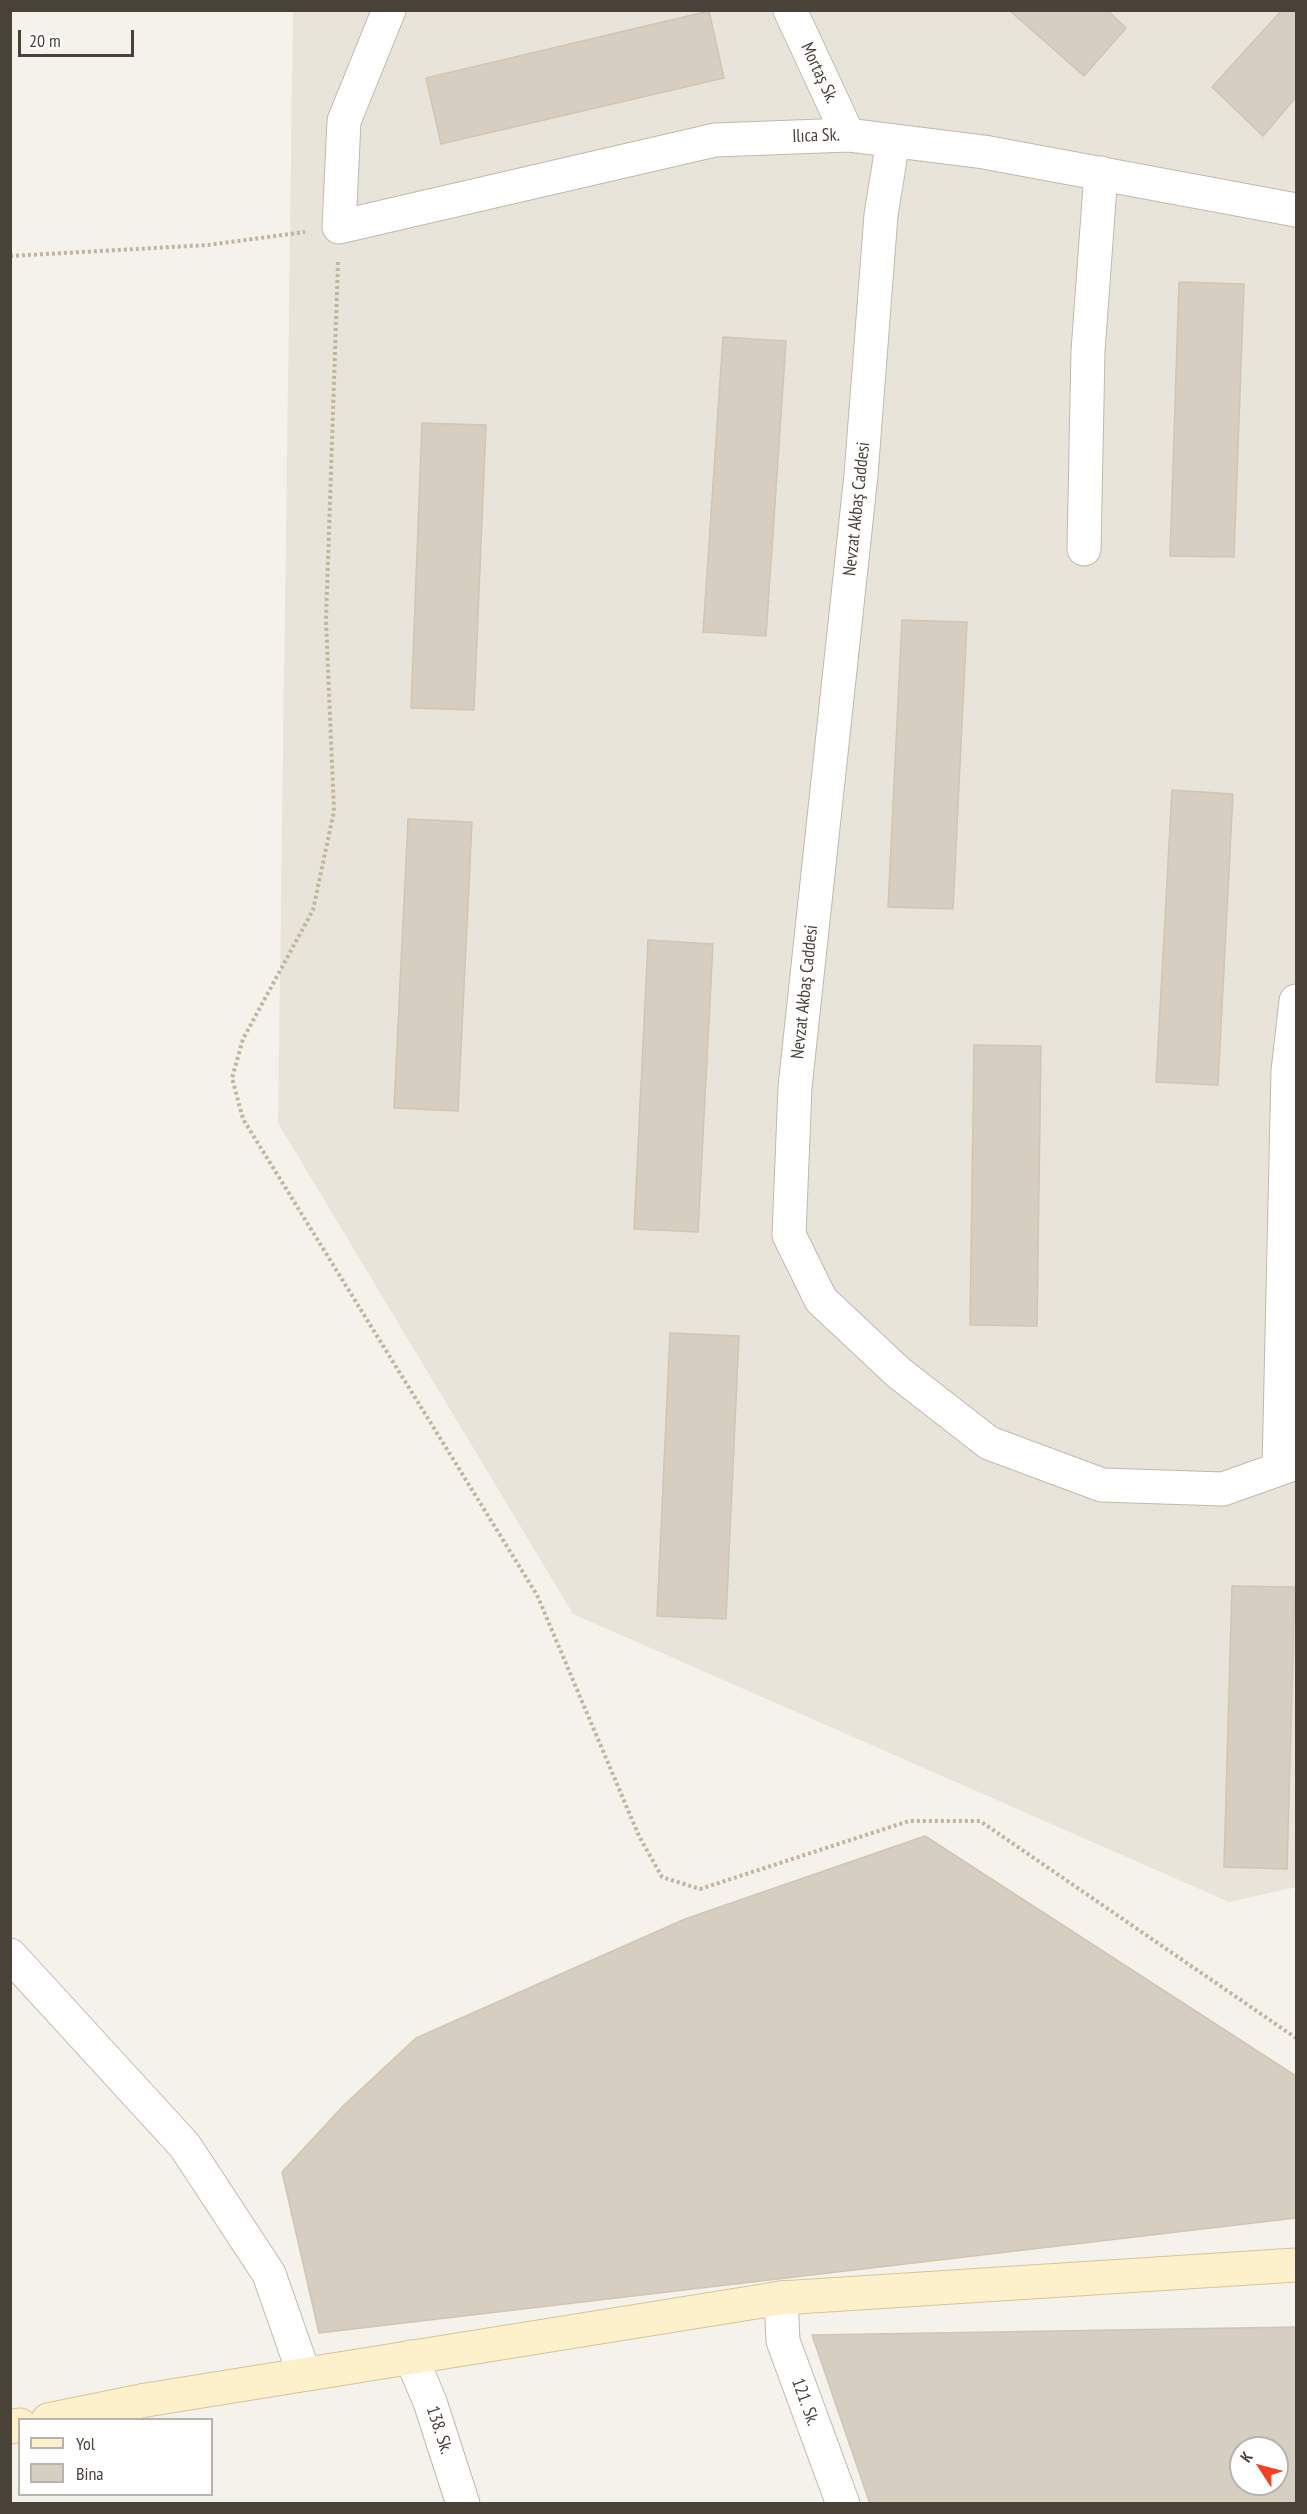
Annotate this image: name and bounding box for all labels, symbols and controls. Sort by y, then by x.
scale bar [21,18,136,56]
text: 20 m [29,29,61,52]
street label: Mortaş Sk. [796,39,842,107]
street label: Ilıca Sk. [792,124,840,148]
street label: Nevzat Akbaş Caddesi [839,441,875,577]
street label: Nevzat Akbaş Caddesi [787,924,823,1060]
street label: 121. Sk. [786,2375,824,2429]
street label: 138. Sk. [421,2403,457,2457]
legend [18,2418,213,2496]
text: Yol [76,2432,95,2455]
north arrow [1229,2436,1289,2496]
text: K [1236,2447,1257,2466]
text: Bina [76,2462,104,2485]

